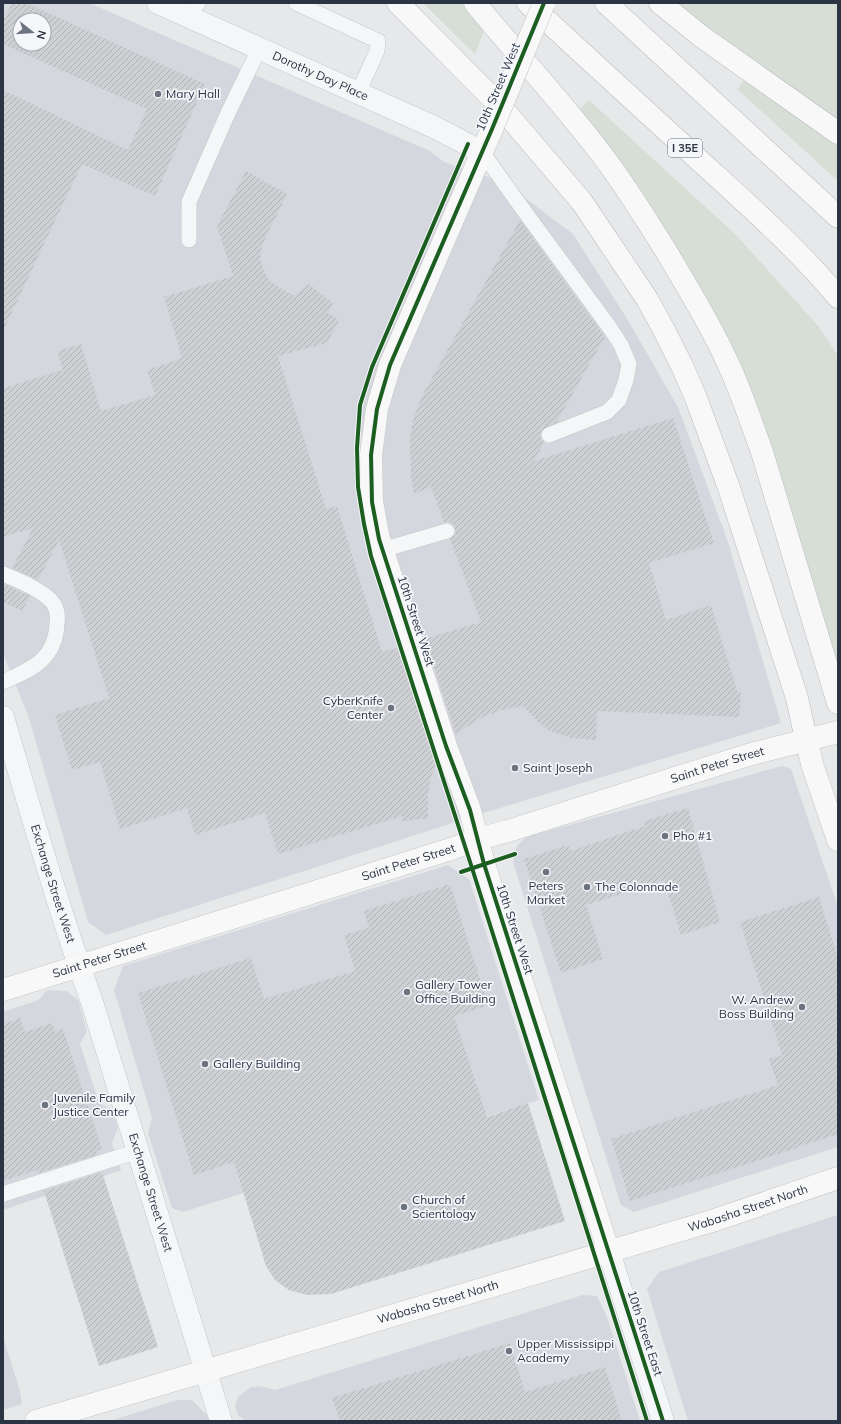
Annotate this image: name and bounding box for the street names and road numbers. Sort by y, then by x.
street label: 10th Street West [472,40,523,133]
street label: Dorothy Day Place [270,47,371,104]
road number: I 35E [668,139,702,157]
street label: 10th Street West [395,574,438,668]
street label: Saint Peter Street [668,743,766,786]
street label: Exchange Street West [28,823,79,945]
street label: Saint Peter Street [360,840,457,884]
street label: 10th Street West [494,882,537,976]
street label: Saint Peter Street [50,937,148,981]
street label: Exchange Street West [126,1131,176,1253]
street label: Wabasha Street North [686,1181,810,1235]
street label: Wabasha Street North [375,1277,500,1327]
street label: 10th Street East [625,1288,666,1378]

